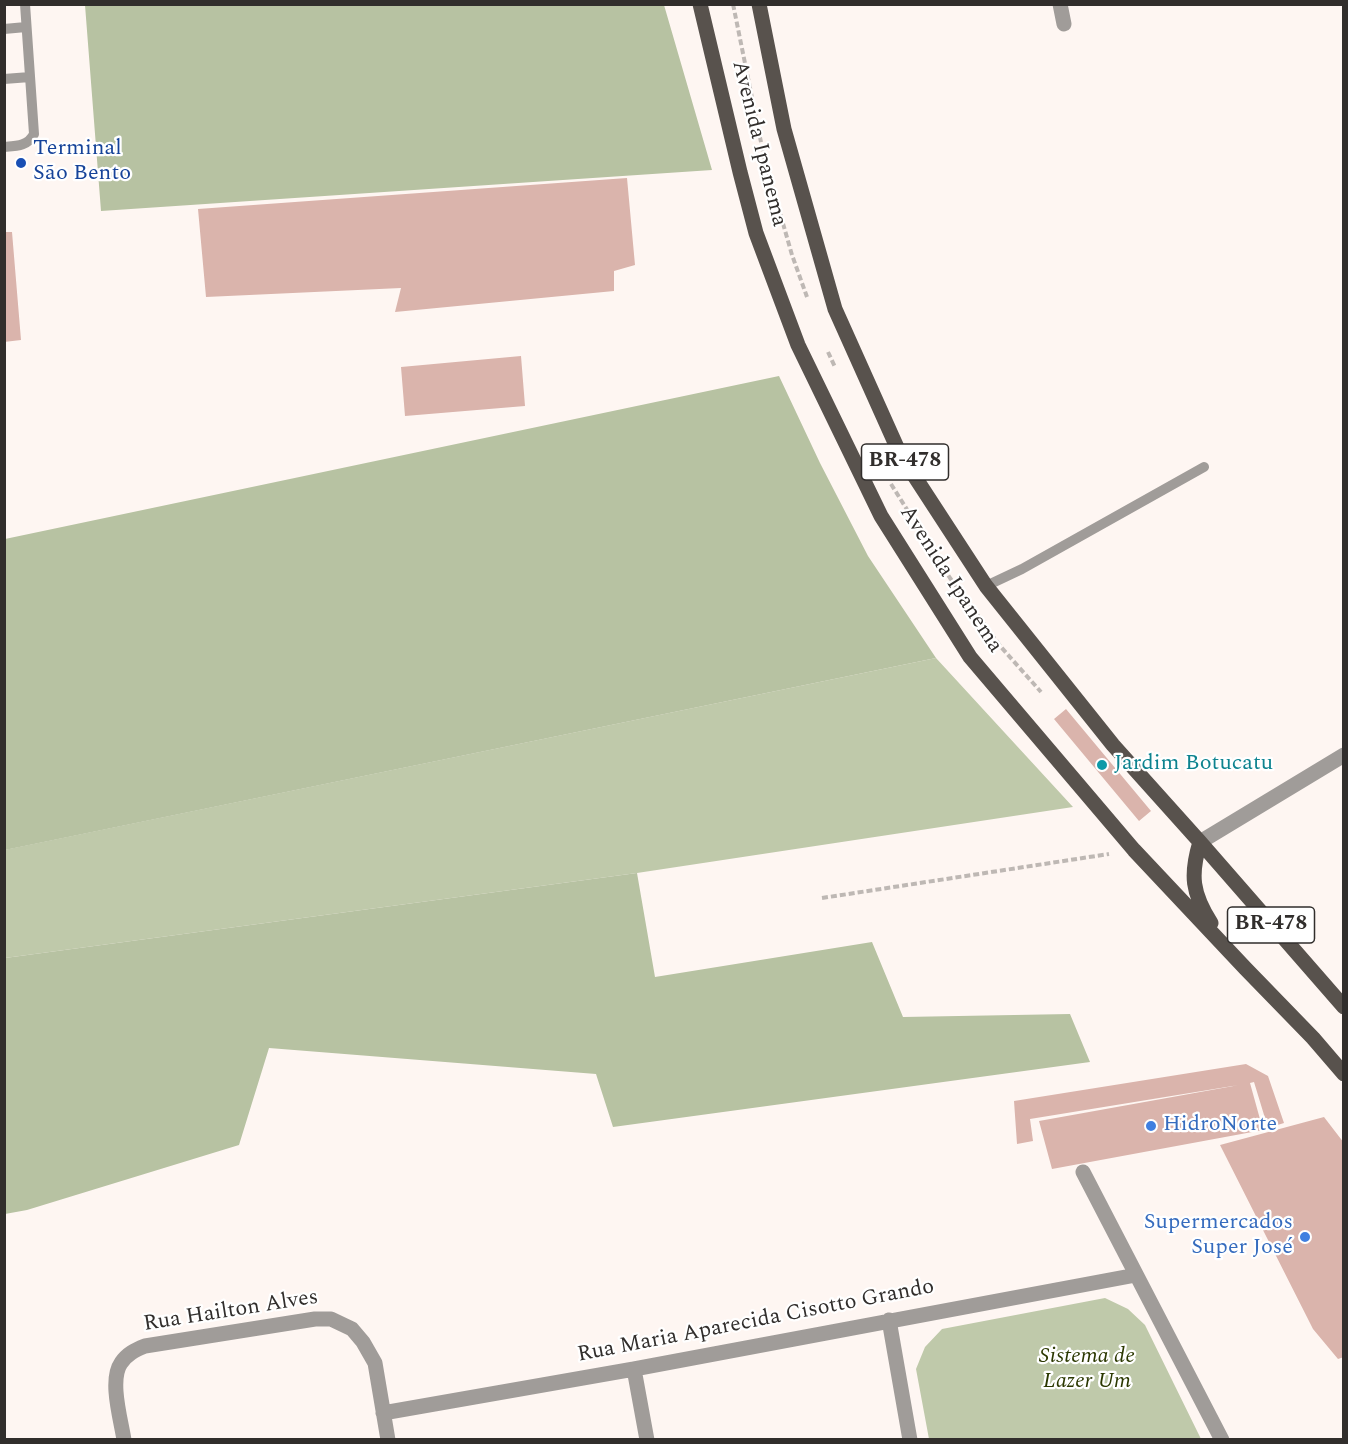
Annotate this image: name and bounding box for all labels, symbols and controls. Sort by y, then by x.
street label: Avenida Ipanema [725,58,791,230]
place label: Terminal São Bento [33,137,131,188]
marker: Terminal São Bento [14,156,28,170]
road number: BR-478 [862,444,948,480]
street label: Avenida Ipanema [893,502,1007,658]
place label: Jardim Botucatu [1114,752,1273,778]
marker: Jardim Botucatu [1095,758,1109,772]
road number: BR-478 [1228,907,1314,943]
place label: HidroNorte [1163,1113,1277,1139]
marker: HidroNorte [1144,1119,1158,1133]
place label: Supermercados Super José [1144,1211,1293,1262]
marker: Supermercados Super José [1298,1230,1312,1244]
street label: Rua Maria Aparecida Cisotto Grando [575,1274,937,1370]
street label: Rua Hailton Alves [142,1285,320,1339]
park label: Sistema de Lazer Um [1039,1345,1135,1396]

